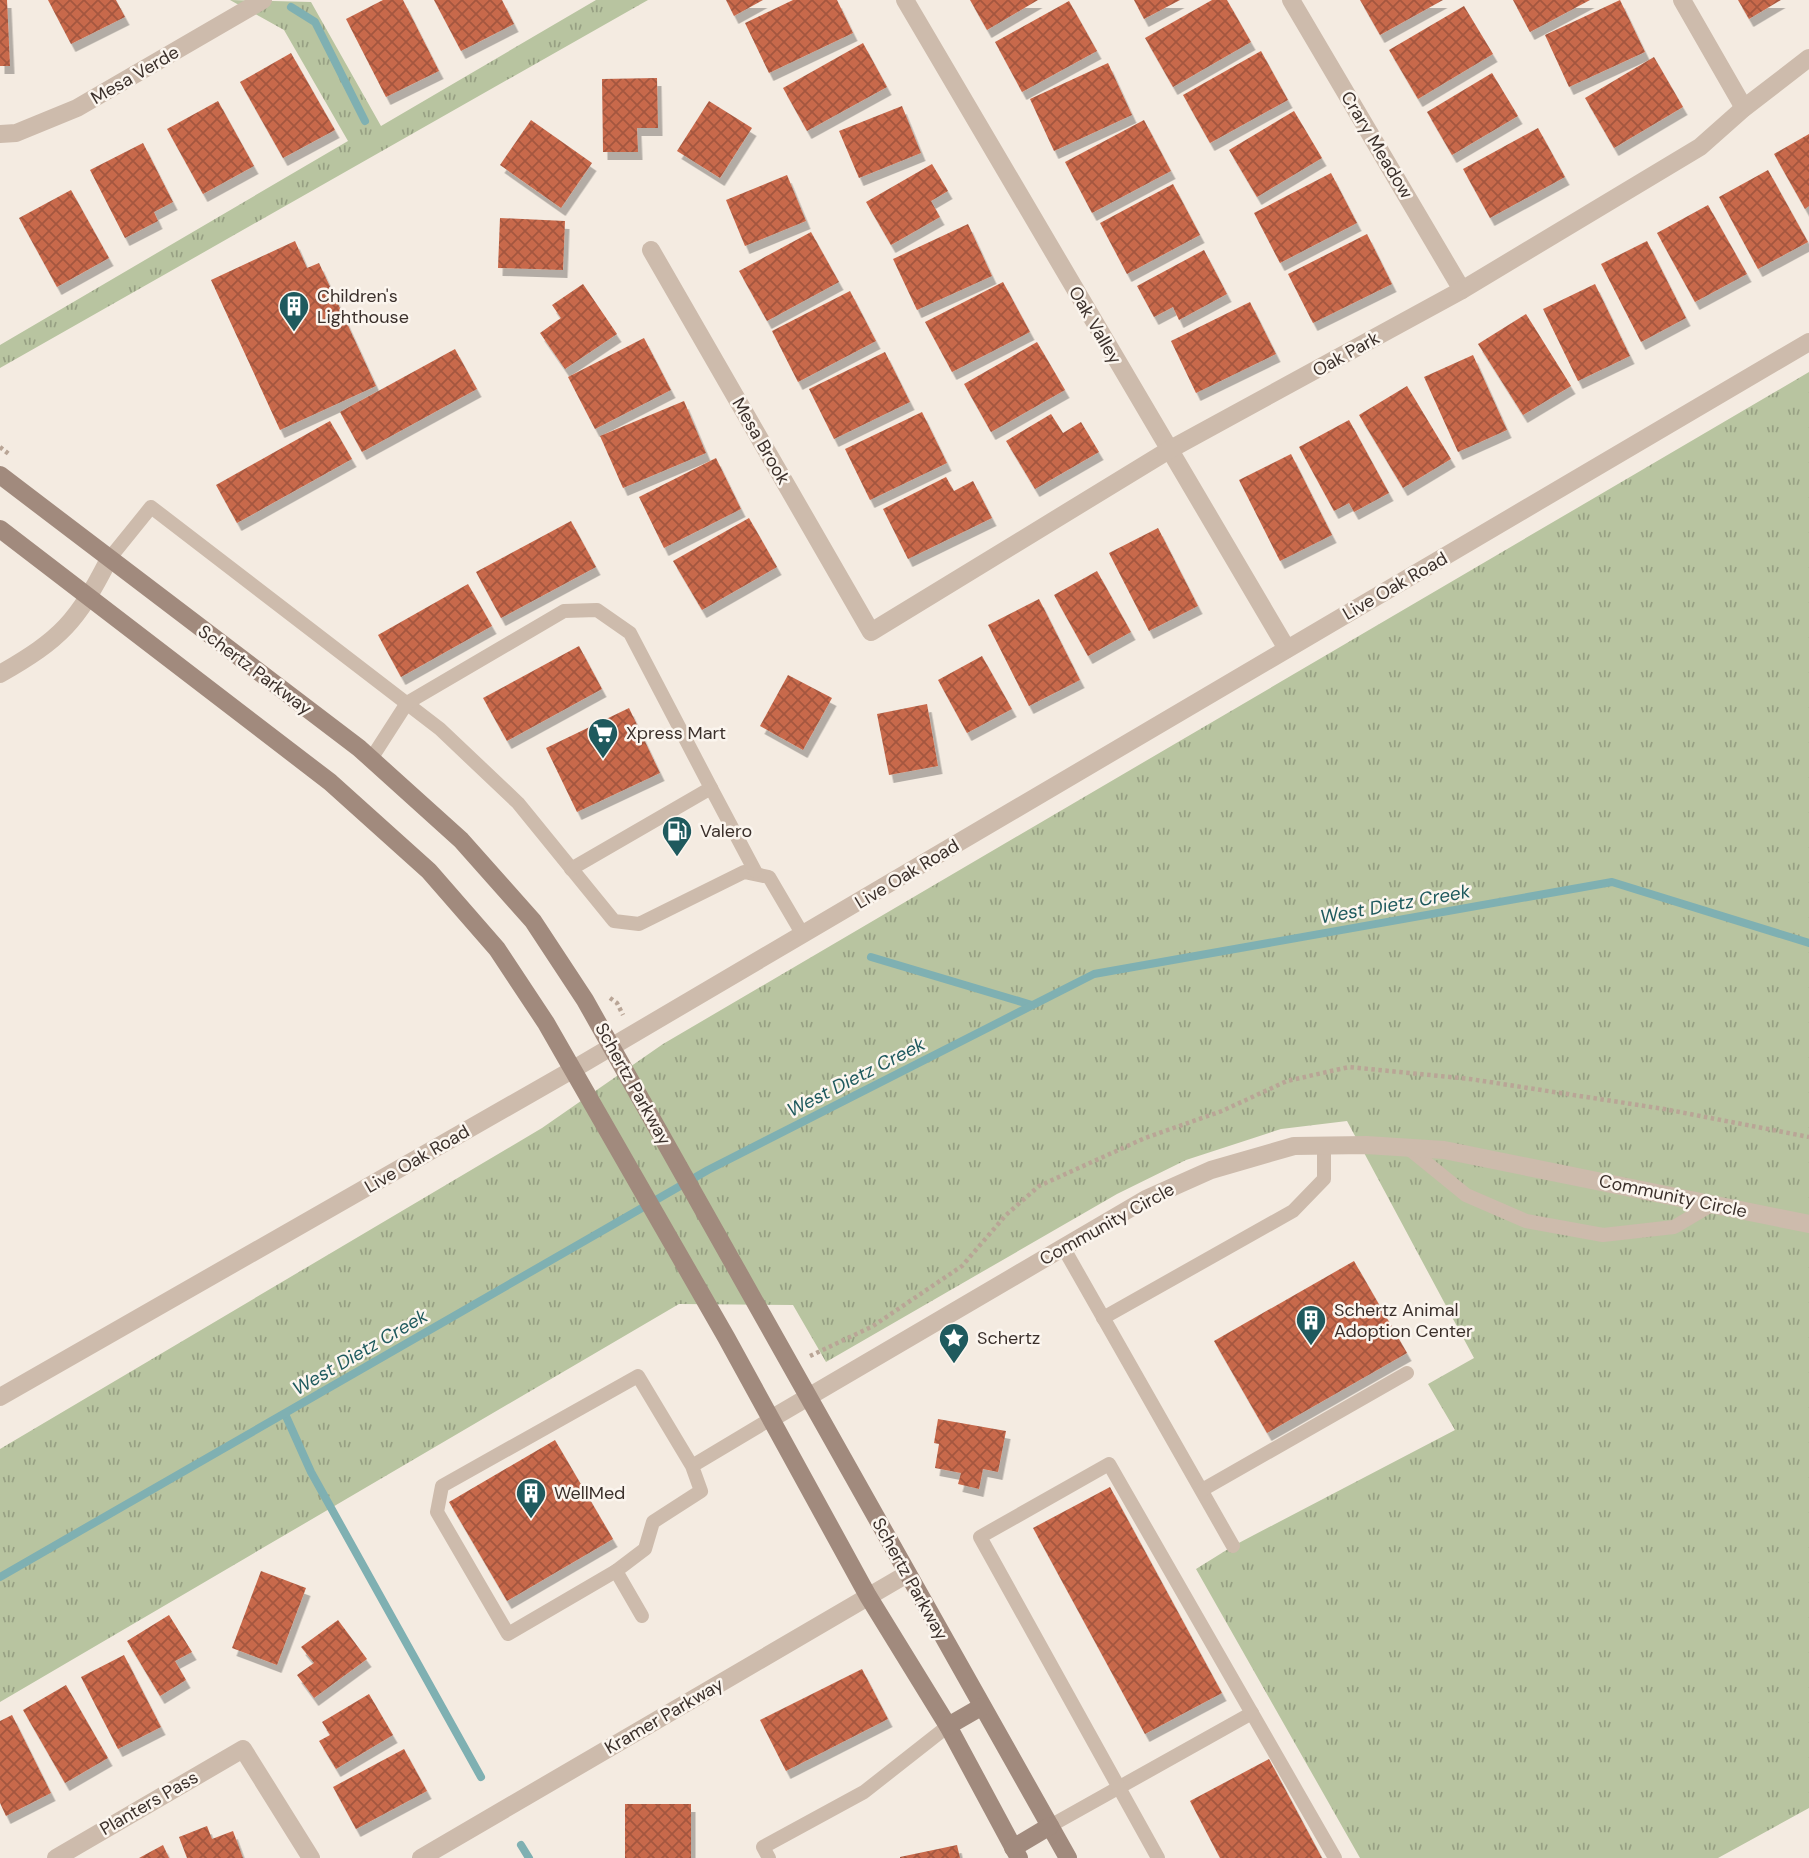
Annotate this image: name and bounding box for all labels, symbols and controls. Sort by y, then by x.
street label: Mesa Verde [87,40,183,110]
street label: Crary Meadow [1335,87,1419,203]
street label: Oak Valley [1063,282,1127,368]
place label: Children's Lighthouse [317,284,409,329]
building icon: Children's Lighthouse [277,289,311,333]
street label: Oak Park [1308,326,1384,382]
street label: Mesa Brook [726,393,796,489]
street label: Live Oak Road [1338,546,1452,626]
street label: Schertz Parkway [193,619,317,721]
supermarket icon: Xpress Mart [586,716,620,760]
place label: Xpress Mart [626,721,726,745]
fuel station icon: Valero [660,814,694,858]
place label: Valero [700,819,752,843]
street label: Live Oak Road [851,833,963,915]
water label: West Dietz Creek [1318,878,1472,930]
street label: Schertz Parkway [589,1018,677,1150]
water label: West Dietz Creek [783,1031,930,1123]
street label: Live Oak Road [360,1119,474,1199]
street label: Community Circle [1597,1169,1749,1223]
street label: Community Circle [1035,1177,1179,1271]
place label: Schertz Animal Adoption Center [1334,1298,1473,1343]
water label: West Dietz Creek [288,1303,432,1401]
building icon: Schertz Animal Adoption Center [1294,1303,1328,1347]
place icon: Schertz [937,1321,971,1365]
place label: Schertz [977,1326,1040,1350]
building icon: WellMed [514,1476,548,1520]
place label: WellMed [554,1481,625,1505]
street label: Schertz Parkway [866,1513,954,1645]
street label: Kramer Parkway [600,1672,728,1760]
street label: Planters Pass [95,1765,203,1841]

